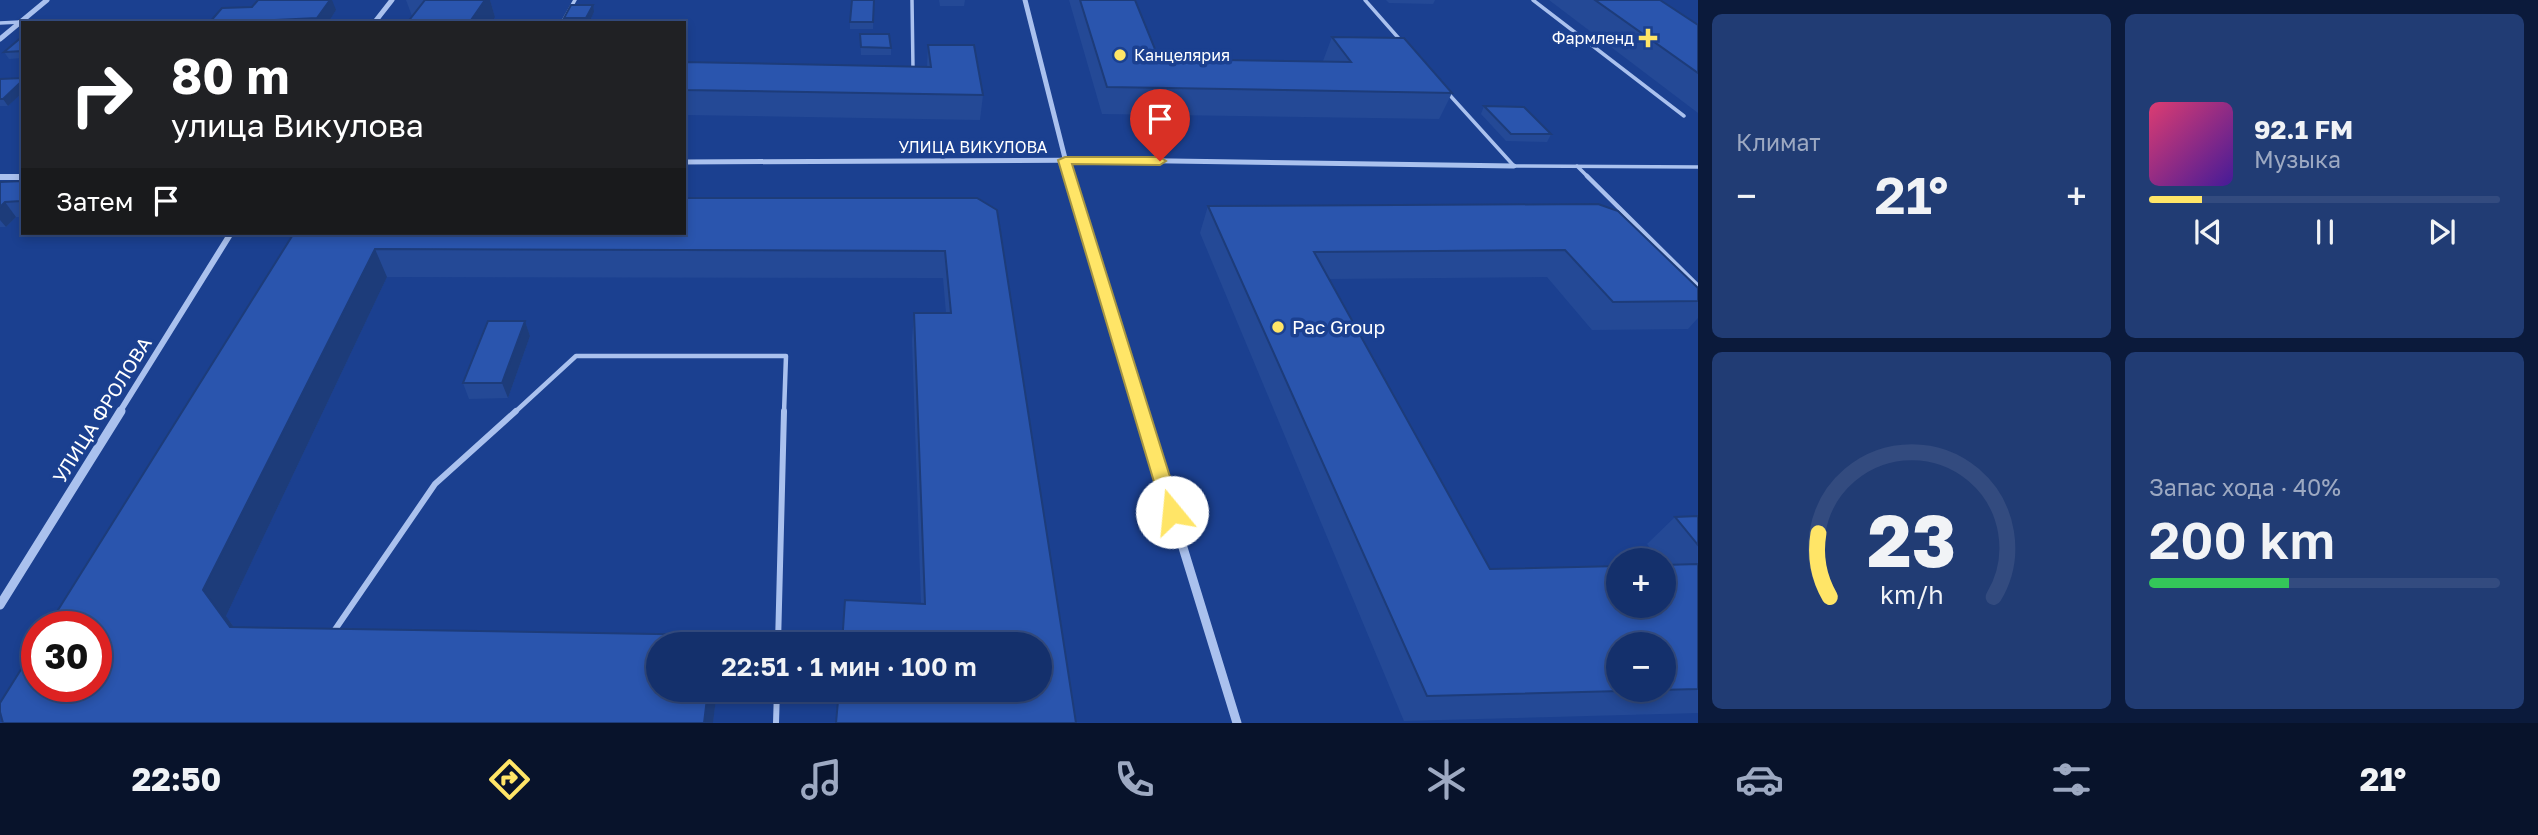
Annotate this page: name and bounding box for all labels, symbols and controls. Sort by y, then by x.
place label: Фармленд [1552,28,1634,48]
marker: Фармленд [1640,30,1656,46]
place label: Канцелярия [1134,45,1230,65]
text: 80 m [171,46,289,105]
marker: Канцелярия [1112,47,1128,63]
icon: right [56,49,147,140]
pin [1130,89,1190,161]
icon: arrive [1141,100,1179,138]
text: улица Викулова [171,106,424,144]
text: 92.1 FM [2254,114,2353,145]
text: Климат [1736,128,1821,156]
street label: УЛИЦА ВИКУЛОВА [898,137,1048,157]
text: Музыка [2254,145,2341,173]
text: 21° [1875,163,1948,225]
text: − [1736,173,1757,218]
text: + [2066,173,2087,218]
icon: arrive [147,182,185,220]
text: Затем [56,186,133,217]
icon: previous [2189,213,2227,251]
icon: pause [2306,213,2344,251]
icon: next [2423,213,2461,251]
place label: Pac Group [1292,315,1385,338]
marker: Pac Group [1270,319,1286,335]
street label: УЛИЦА ФРОЛОВА [47,332,156,487]
text: Запас хода · 40% [2149,473,2341,501]
position arrow [1135,475,1209,549]
text: 23 [1867,496,1956,583]
text: 200 km [2149,508,2335,570]
map controls [1606,548,1676,702]
button: + [1606,548,1676,618]
text: km/h [1880,578,1943,609]
speed limit sign: 30 [21,611,112,702]
button: − [1606,632,1676,702]
text: 22:51 · 1 мин · 100 m [721,651,977,682]
icon: directions [485,755,534,804]
icon: music [797,755,846,804]
icon: phone [1110,755,1159,804]
icon: climate [1422,755,1471,804]
icon: car [1735,755,1784,804]
icon: filters [2047,755,2096,804]
text: 22:50 [132,760,221,798]
text: 21° [2360,760,2406,798]

